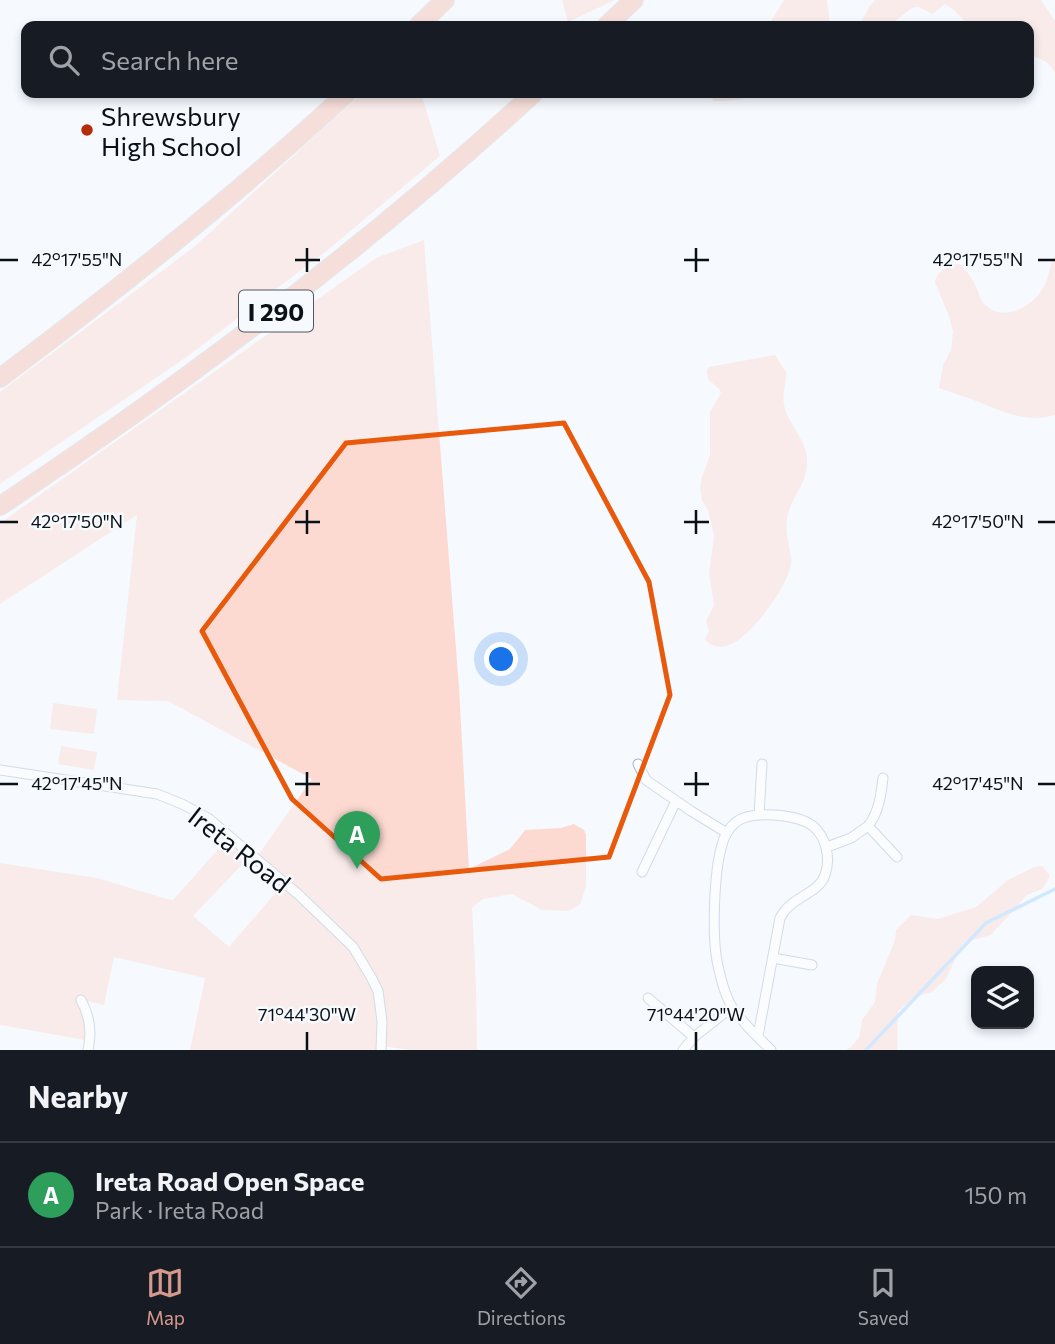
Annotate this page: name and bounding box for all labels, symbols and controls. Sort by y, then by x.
search box [21,21,1034,98]
icon: search [45,41,83,79]
text: Search here [101,44,239,75]
place label: Shrewsbury High School [101,100,242,161]
marker: Shrewsbury High School [79,122,95,138]
text: 42°17'55"N [32,248,122,270]
text: 42°17'55"N [933,248,1023,270]
road number: I 290 [239,290,313,332]
text: 42°17'50"N [31,510,123,532]
text: 42°17'50"N [932,510,1024,532]
your location [484,642,518,676]
text: 42°17'45"N [31,772,123,794]
text: 42°17'45"N [932,772,1024,794]
street label: Ireta Road [183,800,297,898]
pin: A [334,811,380,869]
map controls [971,966,1034,1029]
button: layers [971,966,1034,1029]
text: 71°44'30"W [258,1003,356,1025]
text: 71°44'20"W [647,1003,745,1025]
text: Nearby [28,1077,128,1114]
text: Ireta Road Open Space [95,1165,364,1196]
text: A [43,1181,59,1209]
text: 150 m [964,1181,1027,1209]
text: Park · Ireta Road [95,1196,264,1224]
tab: Map [146,1264,185,1329]
tab: Directions [477,1264,566,1329]
tab: Saved [858,1264,909,1329]

